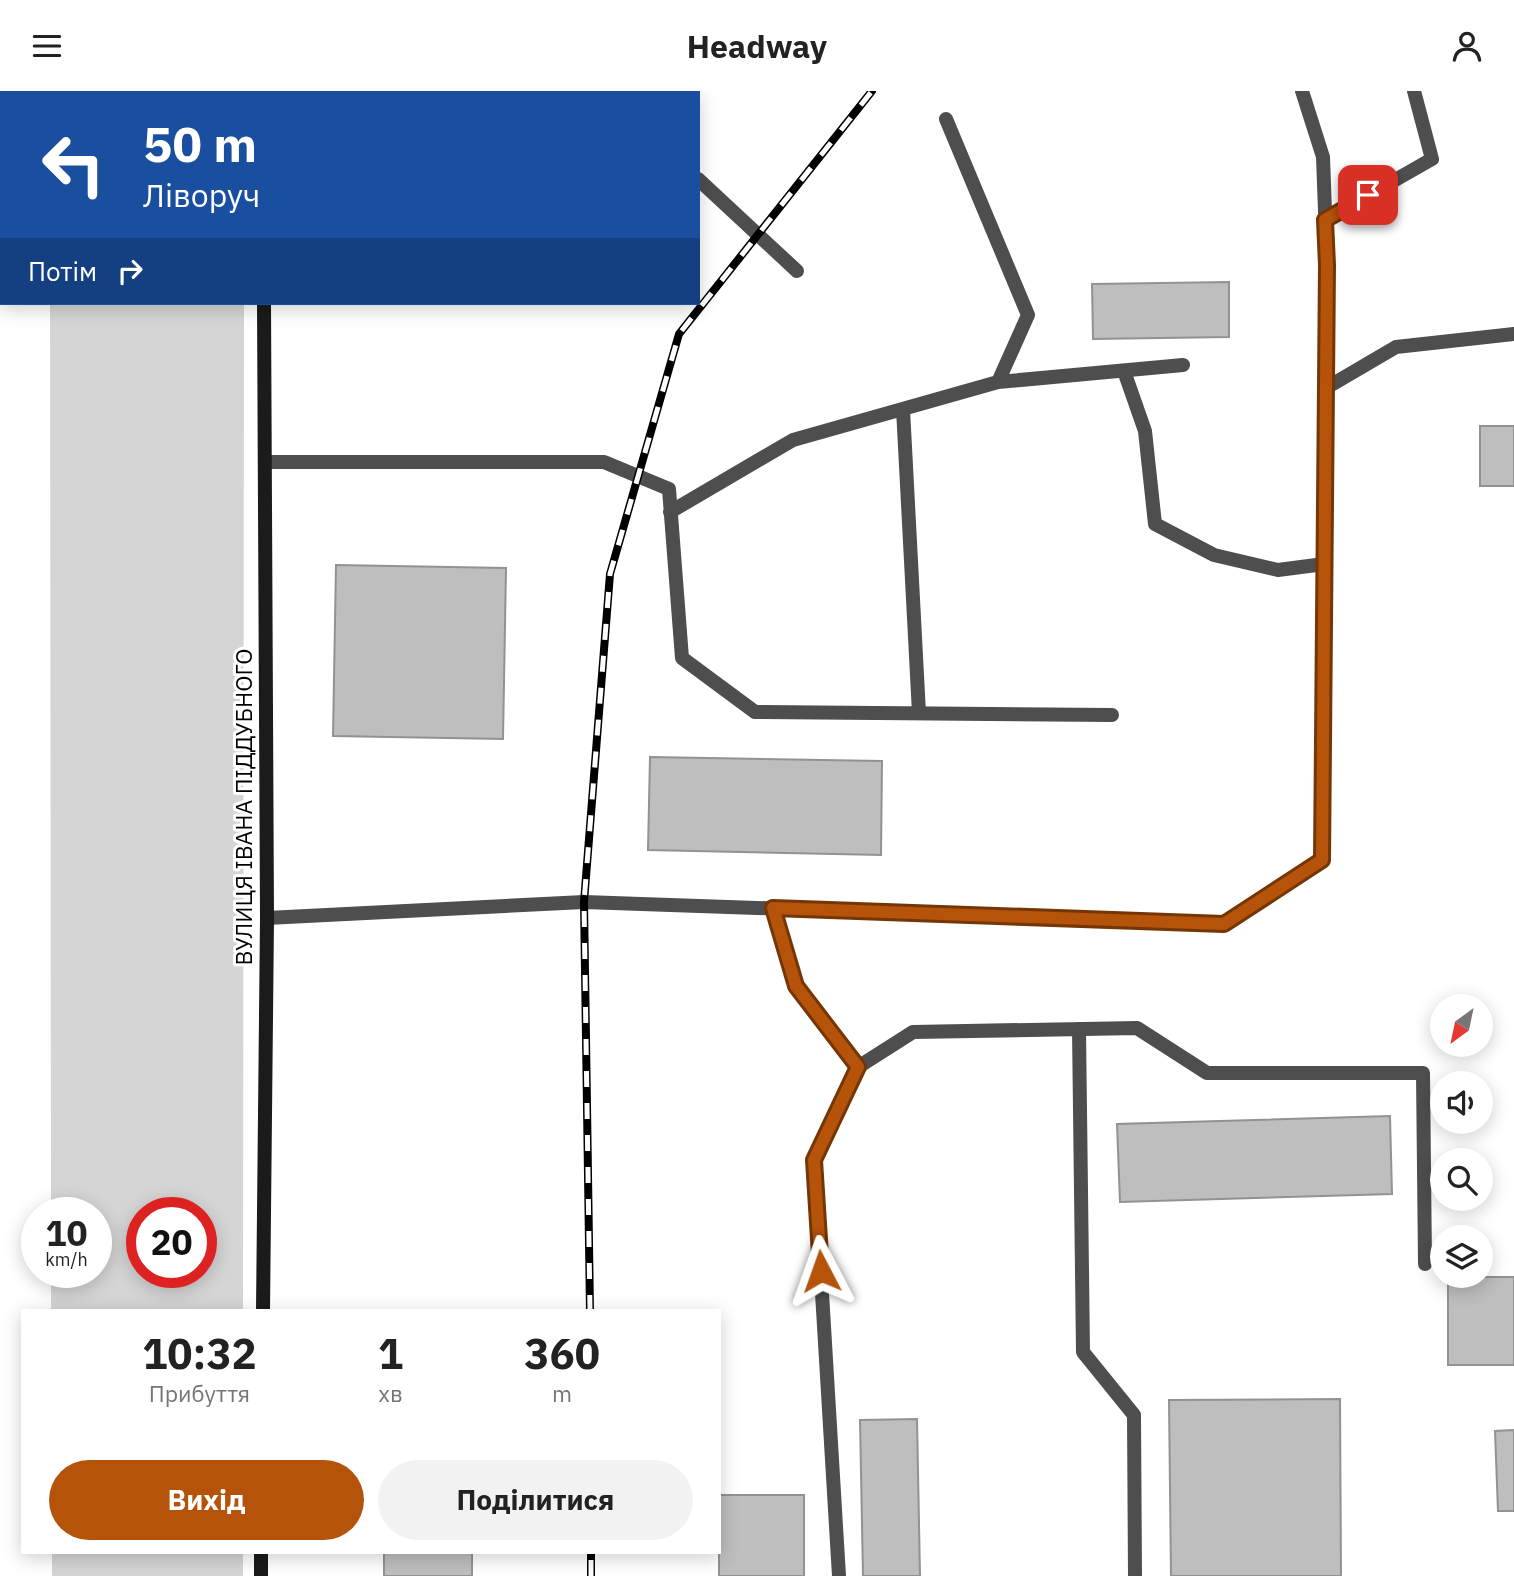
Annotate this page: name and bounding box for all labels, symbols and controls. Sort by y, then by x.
text: Headway [687,25,827,67]
icon: menu [28,27,66,65]
icon: person [1448,27,1486,65]
text: 50 m [143,112,257,175]
icon: left [28,119,119,210]
pin [1338,165,1398,225]
text: Ліворуч [143,174,260,216]
icon: arrive [1349,176,1387,214]
icon: right [111,252,149,290]
text: Потім [28,254,97,288]
street label: ВУЛИЦЯ ІВАНА ПІДДУБНОГО [228,648,258,966]
north arrow [1430,994,1493,1057]
map controls [1430,994,1493,1288]
button: sound [1430,1071,1493,1134]
button: search [1430,1148,1493,1211]
speed limit sign: 20 [126,1197,217,1288]
text: 10 [45,1210,88,1256]
button: layers [1430,1225,1493,1288]
position arrow [784,1234,858,1308]
text: km/h [45,1248,88,1271]
text: 10:32 [142,1326,257,1381]
text: 1 [378,1326,403,1381]
text: 360 [524,1326,600,1381]
text: Прибуття [149,1378,250,1408]
text: хв [378,1378,403,1408]
text: m [552,1378,572,1408]
button: Вихід [49,1460,364,1540]
button: Поділитися [378,1460,693,1540]

